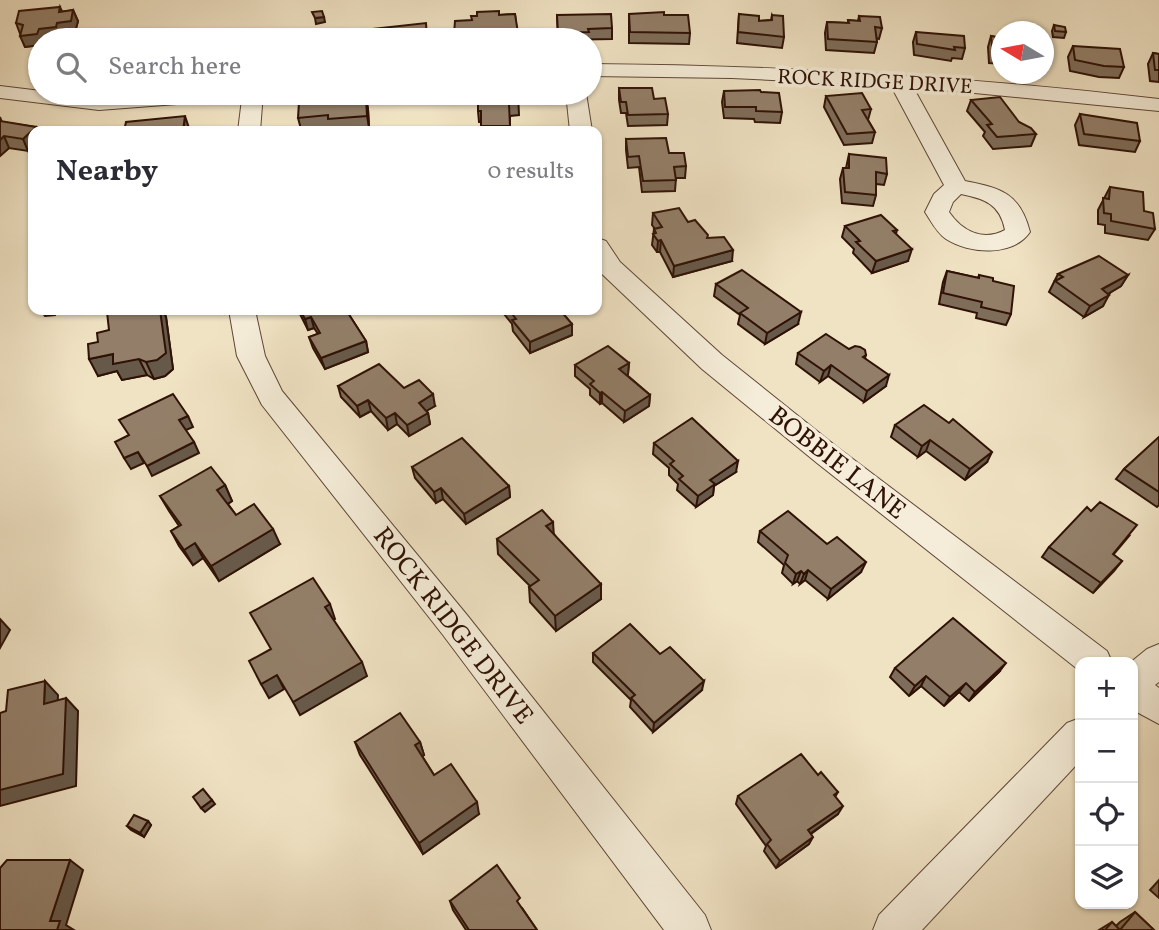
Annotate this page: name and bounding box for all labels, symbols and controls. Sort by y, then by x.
north arrow [991,21,1054,84]
search box [28,28,602,105]
icon: search [52,48,90,86]
text: Search here [108,49,241,85]
street label: ROCK RIDGE DRIVE [777,63,973,102]
text: Nearby [56,151,158,193]
text: 0 results [487,156,574,188]
street label: BOBBIE LANE [761,398,913,529]
street label: ROCK RIDGE DRIVE [364,520,541,733]
map controls [1075,657,1138,909]
button: + [1075,657,1138,720]
button: − [1075,720,1138,783]
button: locate [1075,783,1138,846]
button: layers [1075,846,1138,909]

